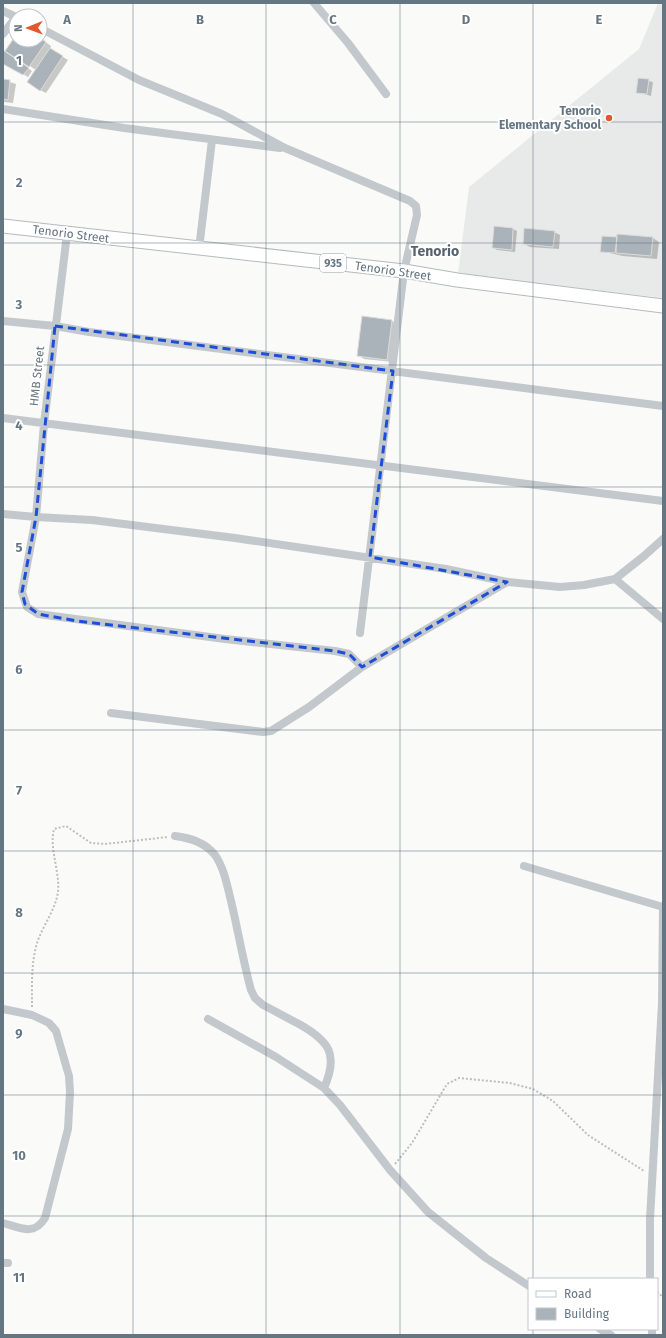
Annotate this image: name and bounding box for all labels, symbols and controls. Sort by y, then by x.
north arrow [8,8,48,48]
text: A [62,12,71,27]
text: B [196,12,204,27]
text: C [329,12,337,27]
text: D [462,12,471,27]
text: E [596,12,603,27]
text: N [12,24,25,32]
text: 1 [16,53,22,68]
place label: Tenorio Elementary School [499,104,601,132]
marker: Tenorio Elementary School [604,113,614,123]
text: 2 [16,175,23,190]
street label: Tenorio Street [32,222,111,246]
district label: Tenorio [411,243,459,260]
road number: 935 [320,254,346,272]
street label: Tenorio Street [354,259,433,283]
text: 3 [15,297,23,312]
street label: HMB Street [27,345,47,407]
text: 4 [15,418,23,433]
text: 5 [16,540,23,555]
text: 6 [15,662,23,677]
text: 7 [16,783,22,798]
text: 8 [15,905,23,920]
text: 9 [15,1026,23,1041]
text: 10 [12,1148,26,1163]
text: 11 [13,1270,25,1285]
legend [528,1278,658,1330]
text: Road [564,1287,592,1301]
text: Building [564,1307,610,1321]

